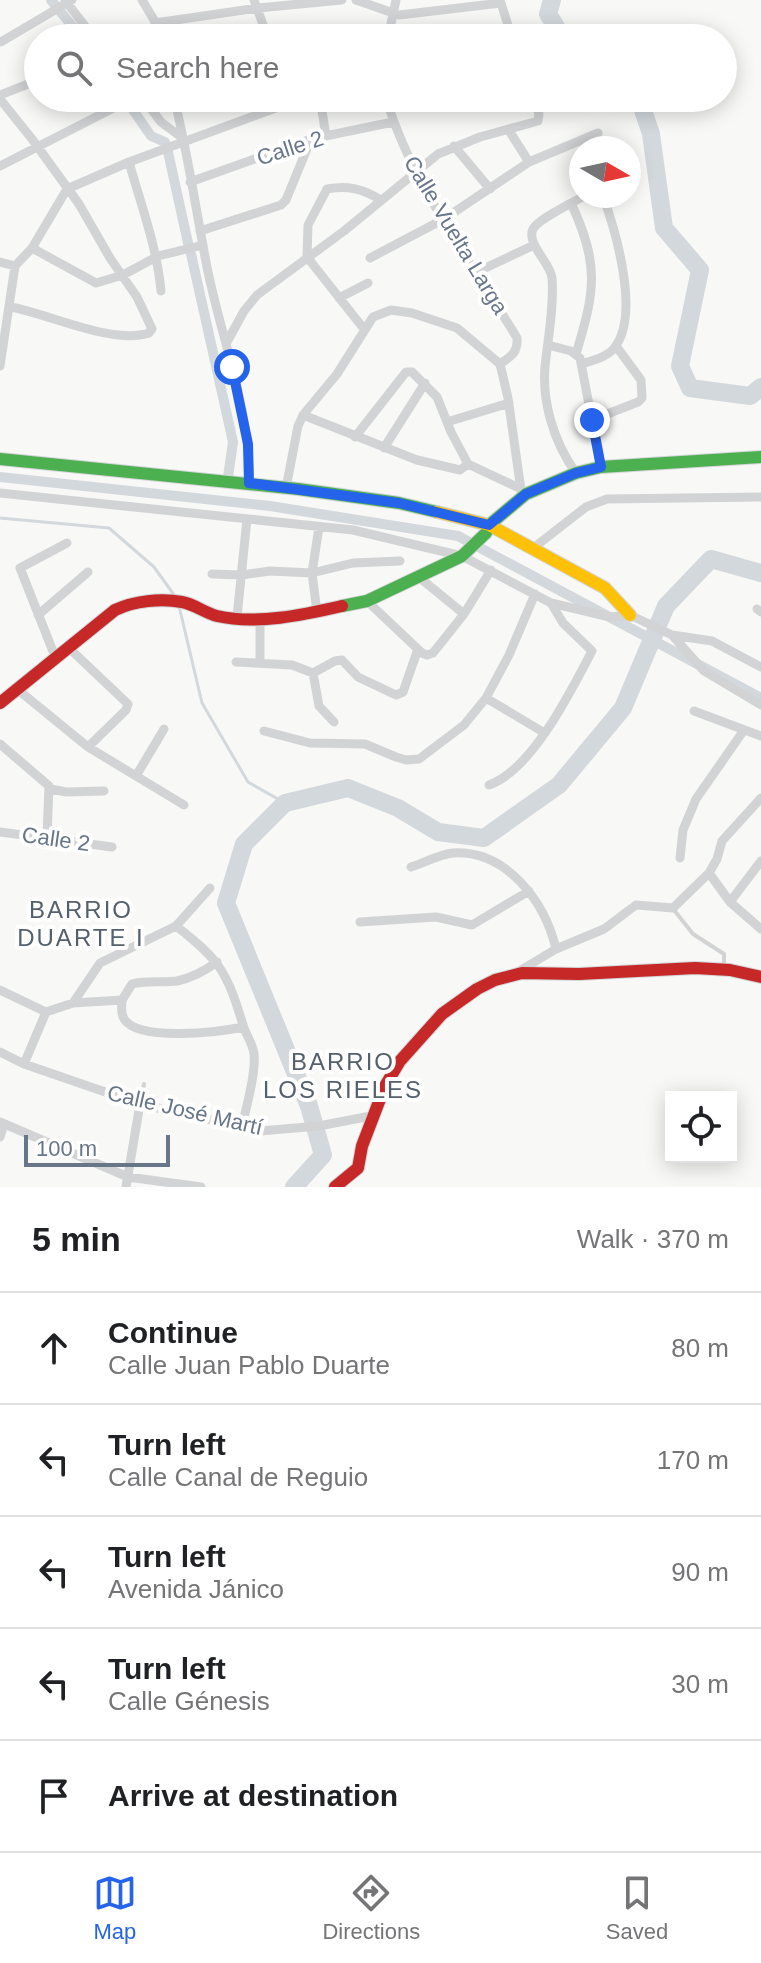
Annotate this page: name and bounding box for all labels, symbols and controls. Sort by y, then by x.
search box [24,24,737,112]
icon: search [52,46,96,90]
text: Search here [116,51,279,84]
street label: Calle 2 [254,126,326,170]
north arrow [569,136,641,208]
street label: Calle Vuelta Larga [399,151,514,319]
route start [214,349,250,385]
route end [574,402,610,438]
street label: Calle 2 [20,822,92,856]
district label: BARRIO DUARTE I [17,896,145,951]
district label: BARRIO LOS RIELES [263,1048,423,1103]
street label: Calle José Martí [105,1080,265,1140]
map controls [665,1091,737,1163]
button: locate [665,1091,737,1163]
scale bar [24,1131,170,1167]
text: 100 m [36,1136,97,1161]
text: 5 min [32,1220,121,1258]
text: Walk · 370 m [577,1224,729,1254]
text: Continue [108,1316,238,1349]
icon: ahead [32,1326,76,1370]
text: 80 m [671,1333,729,1363]
text: Calle Juan Pablo Duarte [108,1350,390,1380]
text: Turn left [108,1428,226,1461]
icon: left [32,1438,76,1482]
text: 170 m [657,1445,729,1475]
text: Calle Canal de Reguio [108,1462,368,1492]
text: Turn left [108,1540,226,1573]
icon: left [32,1550,76,1594]
text: 90 m [671,1557,729,1587]
text: Avenida Jánico [108,1574,284,1604]
text: Turn left [108,1652,226,1685]
icon: left [32,1662,76,1706]
text: 30 m [671,1669,729,1699]
text: Calle Génesis [108,1686,270,1716]
icon: arrive [32,1774,76,1818]
text: Arrive at destination [108,1779,398,1812]
tab: Map [93,1871,137,1945]
tab: Directions [322,1871,420,1945]
tab: Saved [606,1871,668,1945]

